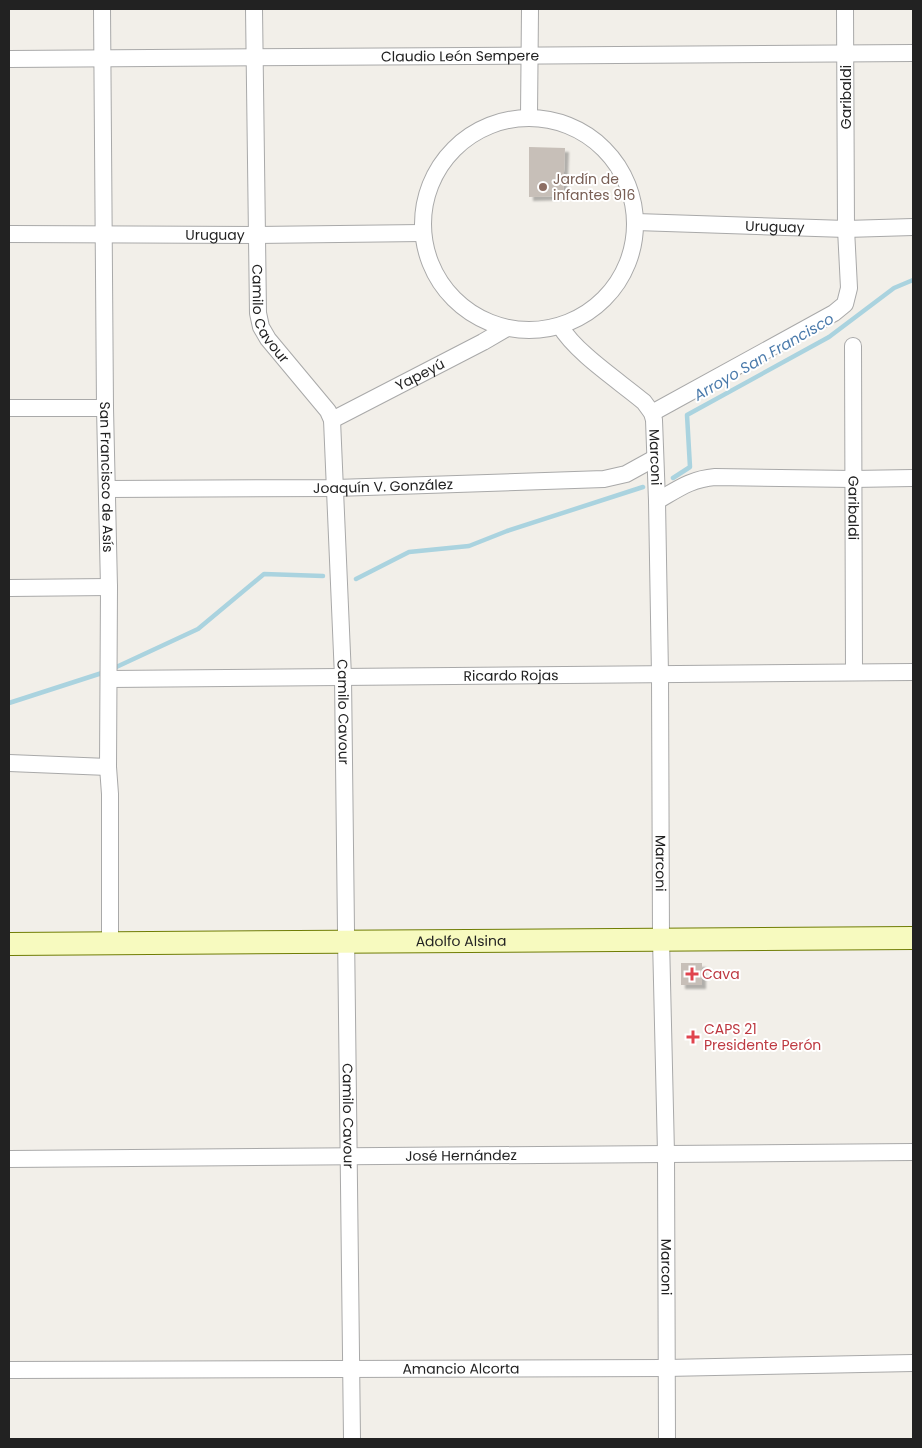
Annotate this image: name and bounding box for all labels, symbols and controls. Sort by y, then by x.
street label: Claudio León Sempere [381,45,539,67]
street label: Garibaldi [836,65,856,129]
place label: Jardín de infantes 916 [553,169,636,205]
marker: Jardín de infantes 916 [537,181,549,193]
street label: Uruguay [745,216,805,238]
street label: Uruguay [185,225,245,245]
street label: Camilo Cavour [247,264,294,367]
water label: Arroyo San Francisco [689,308,838,406]
street label: Yapeyú [392,354,448,396]
street label: San Francisco de Asís [95,401,118,553]
street label: Marconi [644,429,666,486]
street label: Joaquín V. González [313,474,453,498]
street label: Garibaldi [843,476,864,540]
street label: Camilo Cavour [332,659,354,765]
street label: Ricardo Rojas [463,665,559,686]
street label: Marconi [651,835,671,892]
street label: Adolfo Alsina [416,931,506,951]
place label: Cava [702,964,740,984]
marker: Cava [686,968,698,980]
place label: CAPS 21 Presidente Perón [704,1019,821,1055]
marker: CAPS 21 Presidente Perón [686,1030,700,1044]
street label: Camilo Cavour [338,1063,359,1169]
street label: José Hernández [405,1145,517,1166]
street label: Marconi [656,1239,676,1296]
street label: Amancio Alcorta [402,1358,520,1379]

